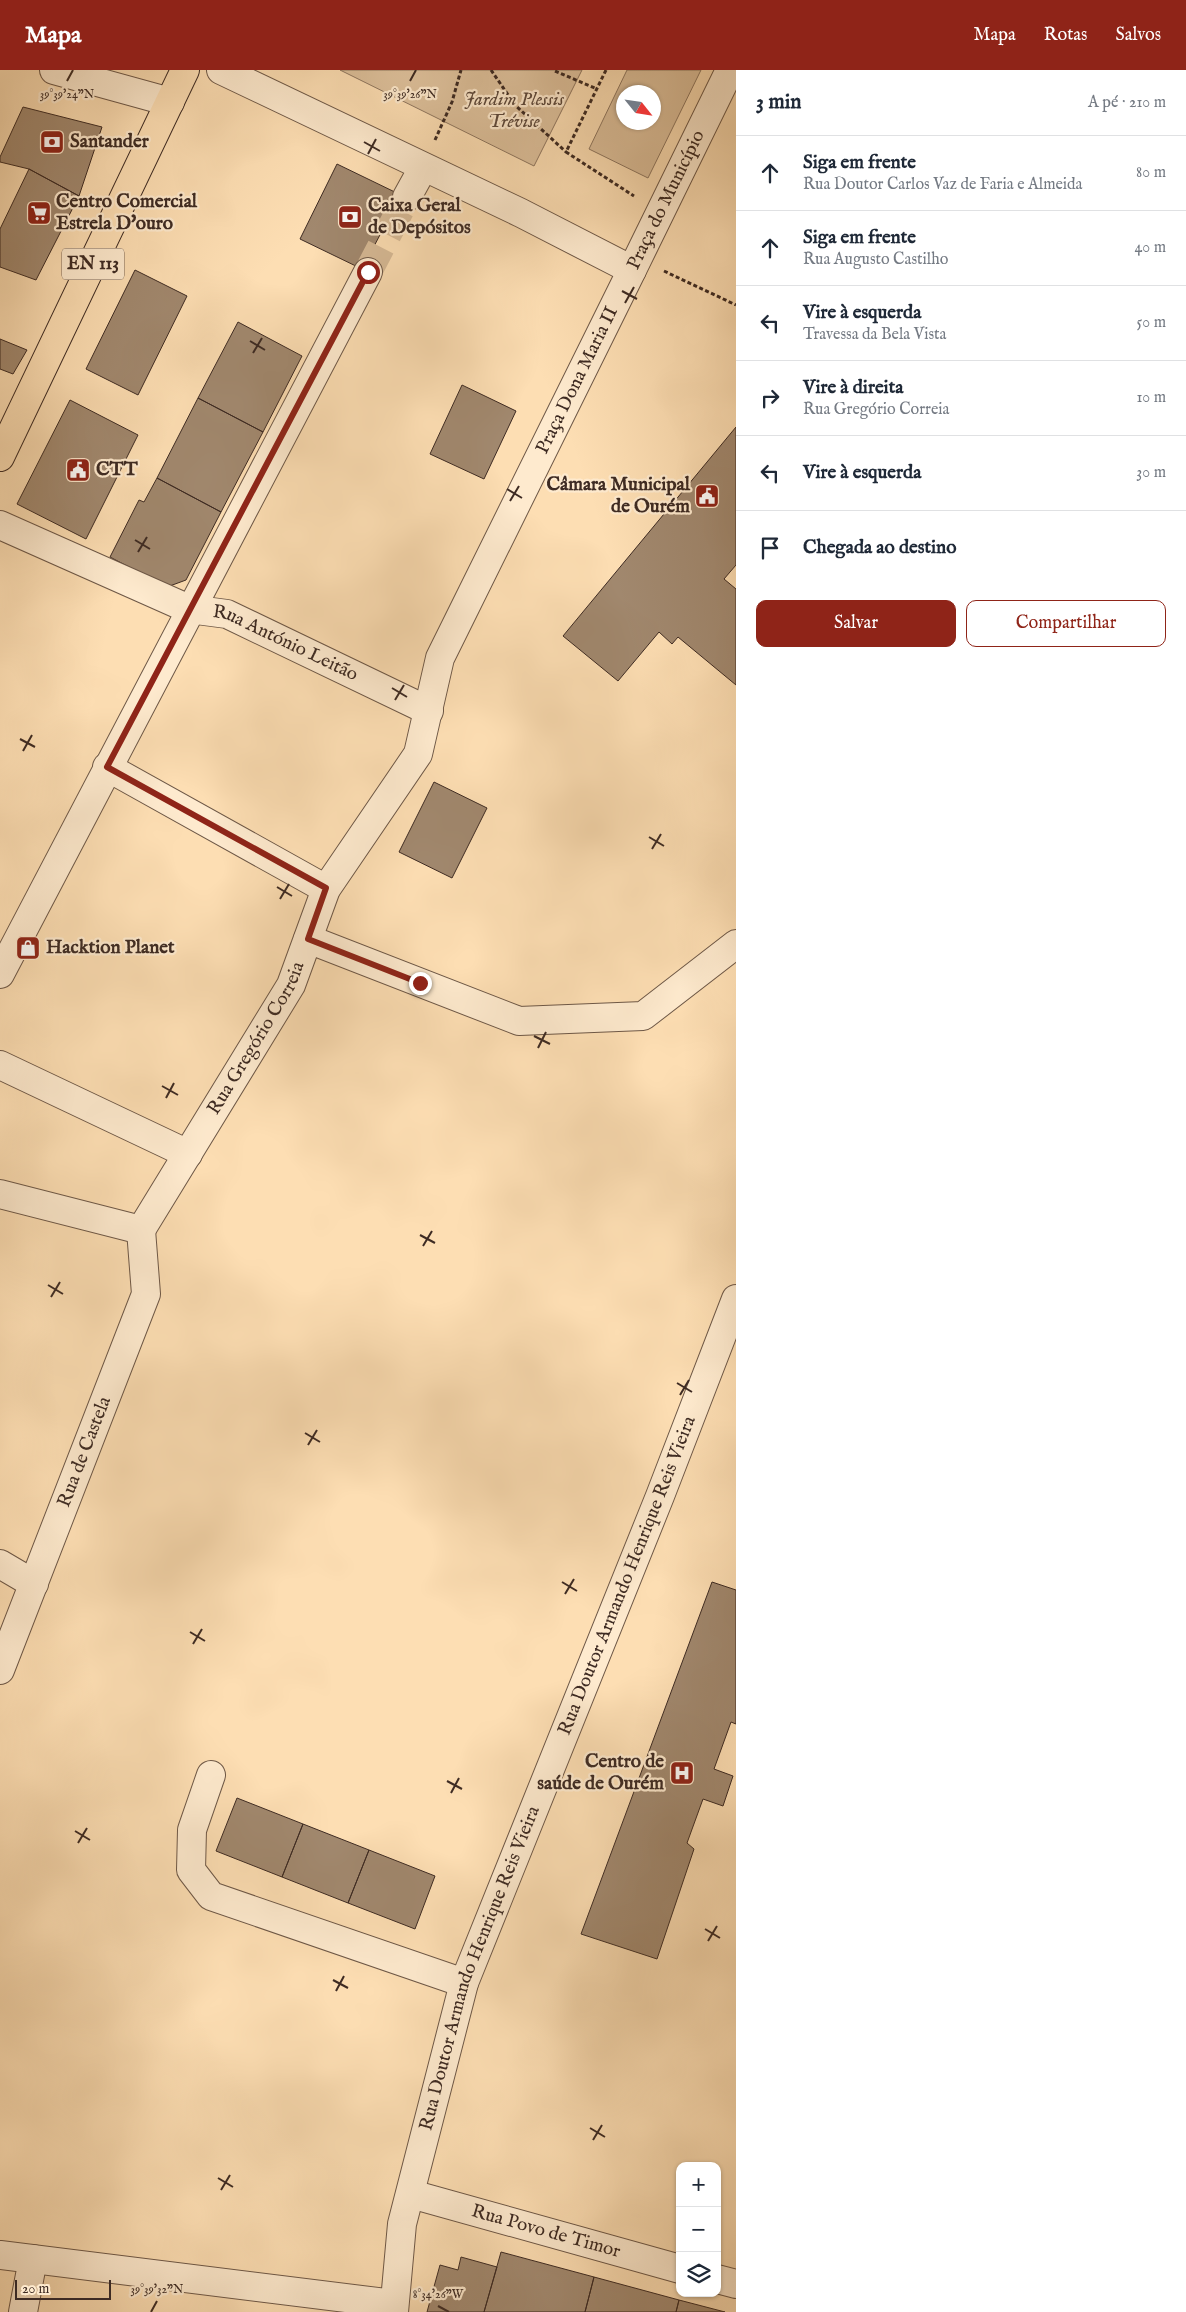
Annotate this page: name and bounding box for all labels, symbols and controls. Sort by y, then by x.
text: Mapa [25,20,81,51]
text: Mapa [974,24,1016,47]
text: Rotas [1044,24,1087,47]
text: Salvos [1115,24,1161,47]
north arrow [616,85,661,130]
text: 39°39'24"N [40,87,95,102]
text: 39°39'26"N [383,87,437,102]
park label: Jardim Plessis Trévise [464,88,564,134]
text: 3 min [756,89,801,116]
text: A pé · 210 m [1088,93,1166,113]
street label: Praça do Município [622,126,711,274]
bank icon: Santander [39,129,65,155]
place label: Santander [70,130,150,154]
text: Siga em frente [803,151,916,175]
icon: ahead [756,159,784,187]
text: 80 m [1136,163,1166,183]
text: Rua Doutor Carlos Vaz de Faria e Almeida [803,175,1083,195]
place label: Centro Comercial Estrela D'ouro [56,190,198,236]
place label: Caixa Geral de Depósitos [368,194,471,240]
supermarket icon: Centro Comercial Estrela D'ouro [26,200,52,226]
bank icon: Caixa Geral de Depósitos [337,204,363,230]
text: Siga em frente [803,226,916,250]
icon: ahead [756,234,784,262]
text: 40 m [1134,238,1166,258]
road number: EN 113 [62,248,124,280]
text: Rua Augusto Castilho [803,250,948,270]
route start [357,261,380,284]
text: Vire à esquerda [803,301,921,325]
street label: Praça Dona Maria II [531,303,624,458]
icon: left [756,309,784,337]
text: 50 m [1137,313,1166,333]
text: Travessa da Bela Vista [803,325,946,345]
text: Vire à direita [803,376,903,400]
icon: right [756,384,784,412]
text: 10 m [1136,388,1166,408]
text: Rua Gregório Correia [803,400,949,420]
public building icon: CTT [65,457,91,483]
place label: CTT [96,458,139,482]
icon: left [756,459,784,487]
text: Vire à esquerda [803,461,921,485]
text: 30 m [1136,463,1166,483]
place label: Câmara Municipal de Ourém [546,473,691,519]
public building icon: Câmara Municipal de Ourém [694,483,720,509]
icon: arrive [756,534,784,562]
text: Chegada ao destino [803,536,956,560]
street label: Rua António Leitão [211,600,362,687]
button: Salvar [756,600,956,647]
button: Compartilhar [966,600,1166,647]
shop icon: Hacktion Planet [15,935,41,961]
place label: Hacktion Planet [46,936,175,960]
street label: Rua Gregório Correia [202,958,311,1119]
route end [409,972,432,995]
street label: Rua de Castela [52,1392,117,1511]
street label: Rua Doutor Armando Henrique Reis Vieira [553,1412,702,1739]
place label: Centro de saúde de Ourém [537,1750,664,1796]
hospital icon: Centro de saúde de Ourém [669,1760,695,1786]
street label: Rua Doutor Armando Henrique Reis Vieira [414,1802,546,2133]
map controls [676,2162,721,2297]
button: + [676,2162,721,2207]
street label: Rua Povo de Timor [469,2199,623,2264]
button: − [676,2207,721,2252]
button: layers [676,2252,721,2297]
scale bar [15,2277,111,2300]
text: 20 m [22,2280,49,2298]
text: 39°39'32"N [130,2282,184,2297]
text: 8°34'26"W [413,2287,464,2302]

